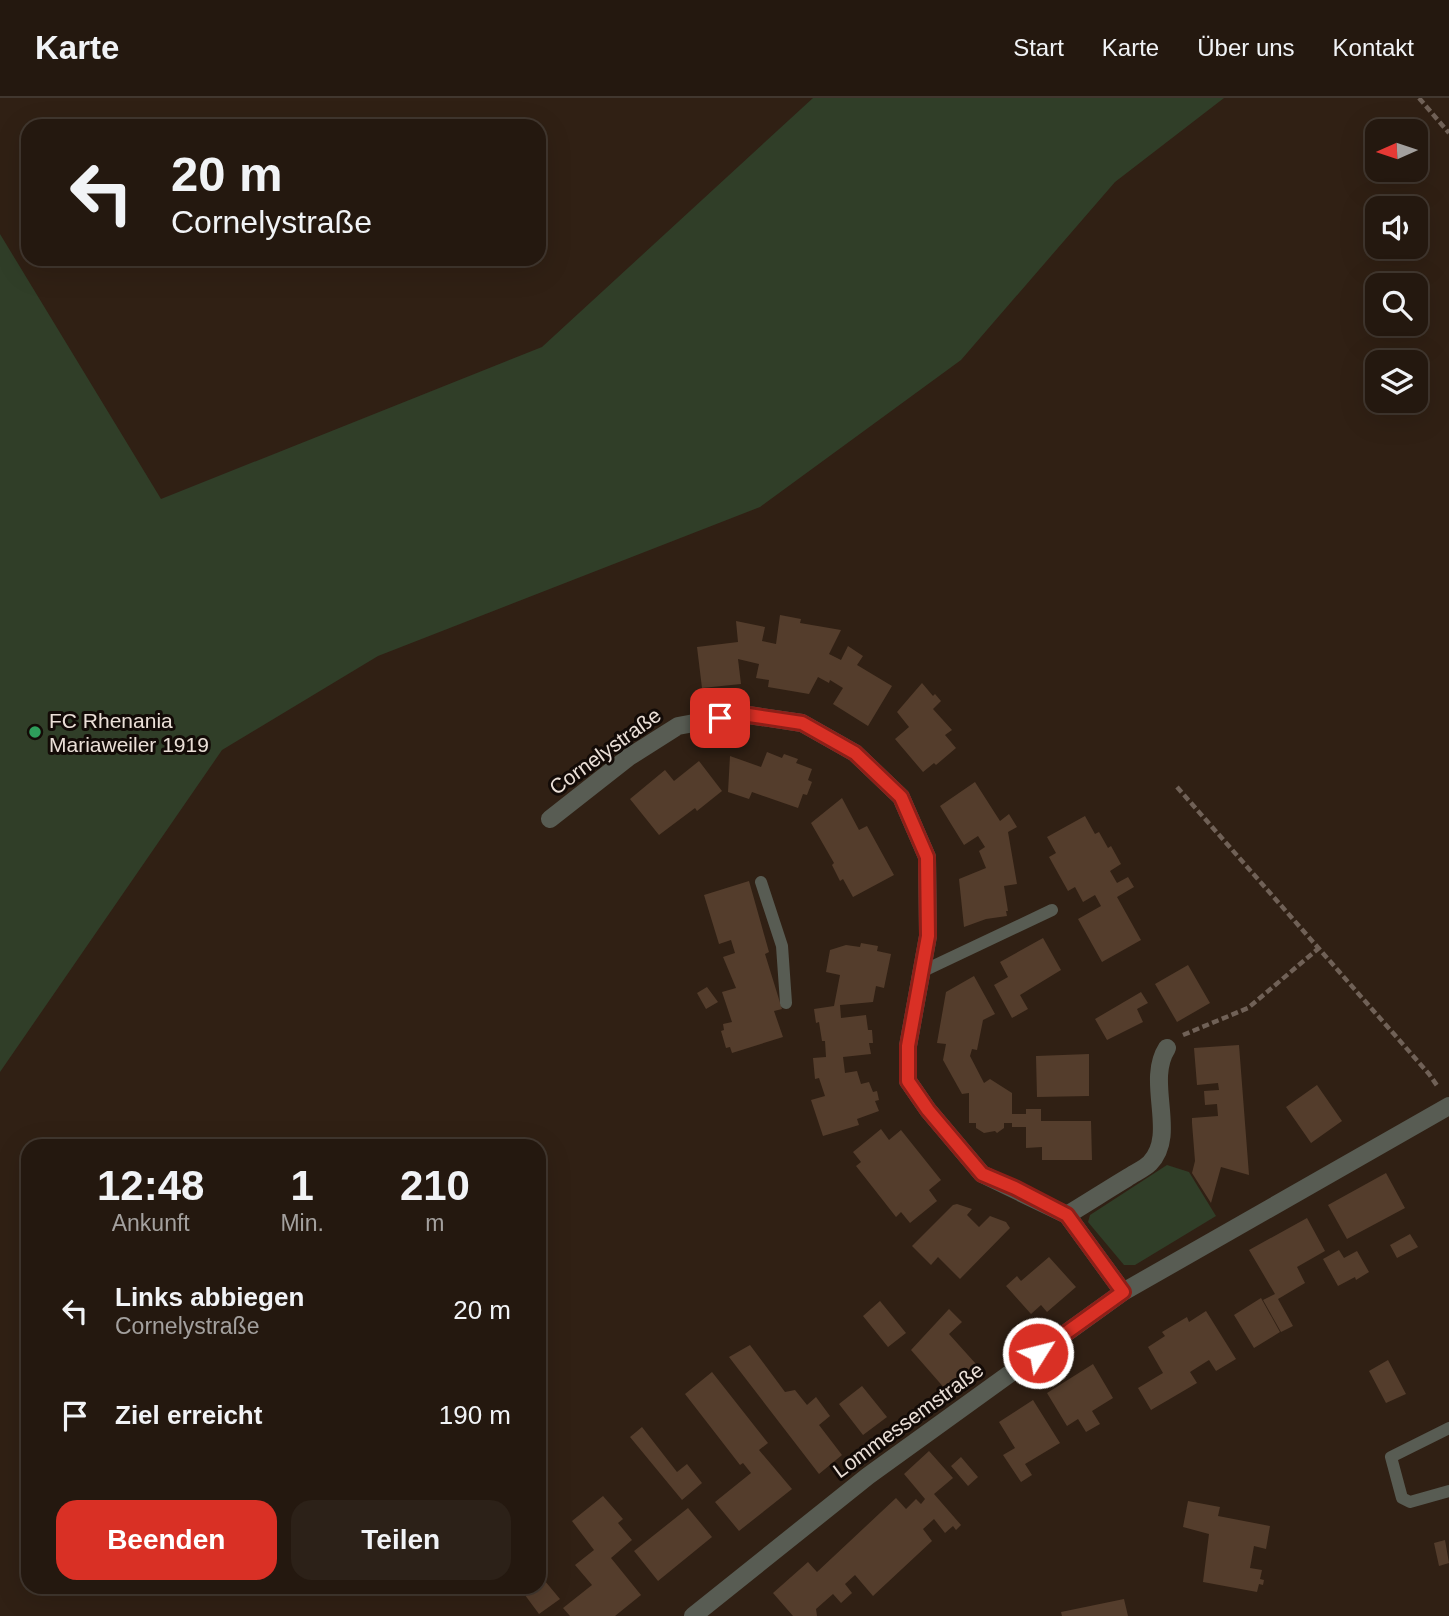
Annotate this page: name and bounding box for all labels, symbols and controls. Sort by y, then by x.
text: Karte [35,29,119,66]
text: Start [1013,34,1064,61]
text: Karte [1102,34,1159,61]
text: Über uns [1197,34,1295,61]
text: Kontakt [1333,34,1414,61]
north arrow [1365,119,1428,182]
map controls [1365,119,1428,413]
icon: left [56,147,147,238]
text: 20 m [171,147,283,201]
button: sound [1365,196,1428,259]
text: Cornelystraße [171,204,372,240]
button: search [1365,273,1428,336]
button: layers [1365,350,1428,413]
pin [690,688,750,748]
icon: arrive [701,699,739,737]
street label: Cornelystraße [545,703,665,799]
place label: FC Rhenania Mariaweiler 1919 [49,709,209,756]
marker: FC Rhenania Mariaweiler 1919 [27,724,43,740]
text: 12:48 [97,1162,204,1209]
text: 1 [290,1162,314,1209]
text: 210 [400,1162,470,1209]
text: Ankunft [112,1210,190,1236]
text: Min. [280,1210,324,1236]
text: m [425,1210,445,1236]
text: Links abbiegen [115,1282,304,1312]
icon: left [56,1292,94,1330]
text: 20 m [453,1295,511,1325]
text: Cornelystraße [115,1313,259,1339]
position arrow [1001,1316,1075,1390]
street label: Lommessemstraße [829,1358,987,1482]
icon: arrive [56,1397,94,1435]
text: Ziel erreicht [115,1400,262,1430]
text: 190 m [439,1400,511,1430]
button: Beenden [56,1500,277,1580]
button: Teilen [291,1500,511,1580]

